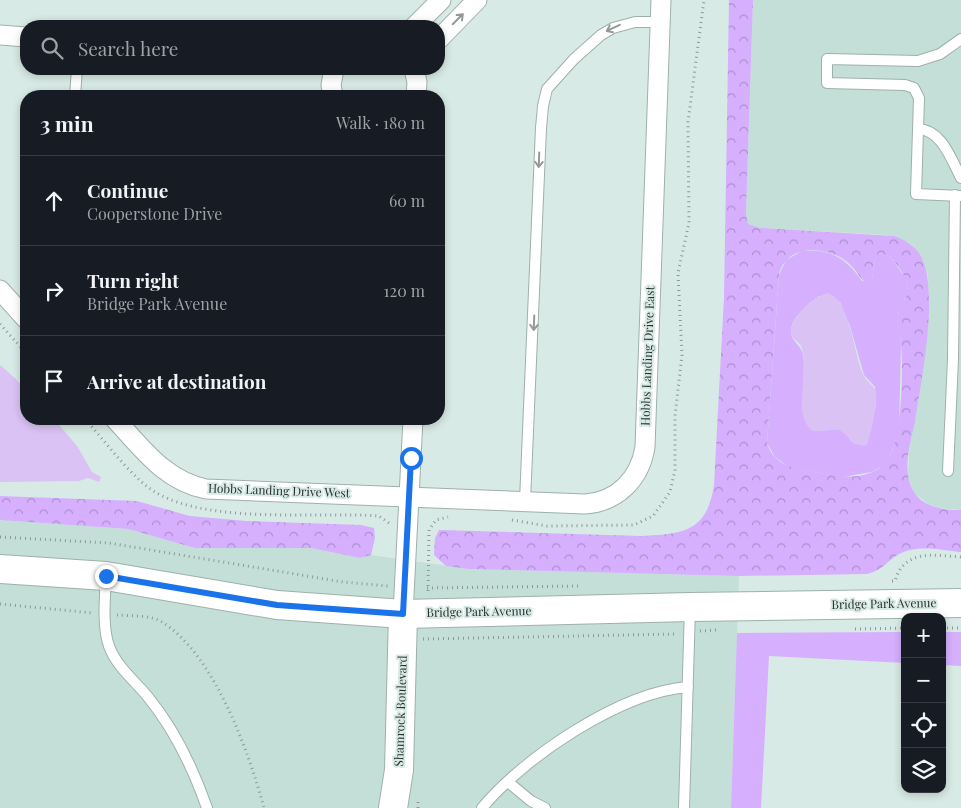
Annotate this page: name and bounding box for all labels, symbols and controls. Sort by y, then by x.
one-way arrow [452,13,464,26]
search box [20,20,445,75]
one-way arrow [606,24,621,34]
icon: search [38,34,66,62]
text: Search here [78,35,178,61]
text: 3 min [40,109,94,137]
text: Walk · 180 m [336,112,425,133]
one-way arrow [535,152,544,168]
text: Continue [87,177,168,203]
icon: ahead [40,187,68,215]
text: 60 m [389,190,425,211]
text: Cooperstone Drive [87,203,222,224]
text: Turn right [87,267,179,293]
icon: right [40,277,68,305]
text: 120 m [384,280,425,301]
street label: Hobbs Landing Drive East [637,285,657,426]
text: Bridge Park Avenue [87,293,227,314]
one-way arrow [529,314,538,330]
icon: arrive [40,367,68,395]
text: Arrive at destination [87,368,267,394]
route start [400,447,423,470]
street label: Hobbs Landing Drive West [208,480,351,501]
route end [95,565,118,588]
street label: Bridge Park Avenue [831,594,937,612]
street label: Bridge Park Avenue [426,602,532,620]
map controls [901,613,946,793]
button: + [901,613,946,658]
street label: Shamrock Boulevard [390,655,410,767]
button: − [901,658,946,703]
button: locate [901,703,946,748]
button: layers [901,748,946,793]

